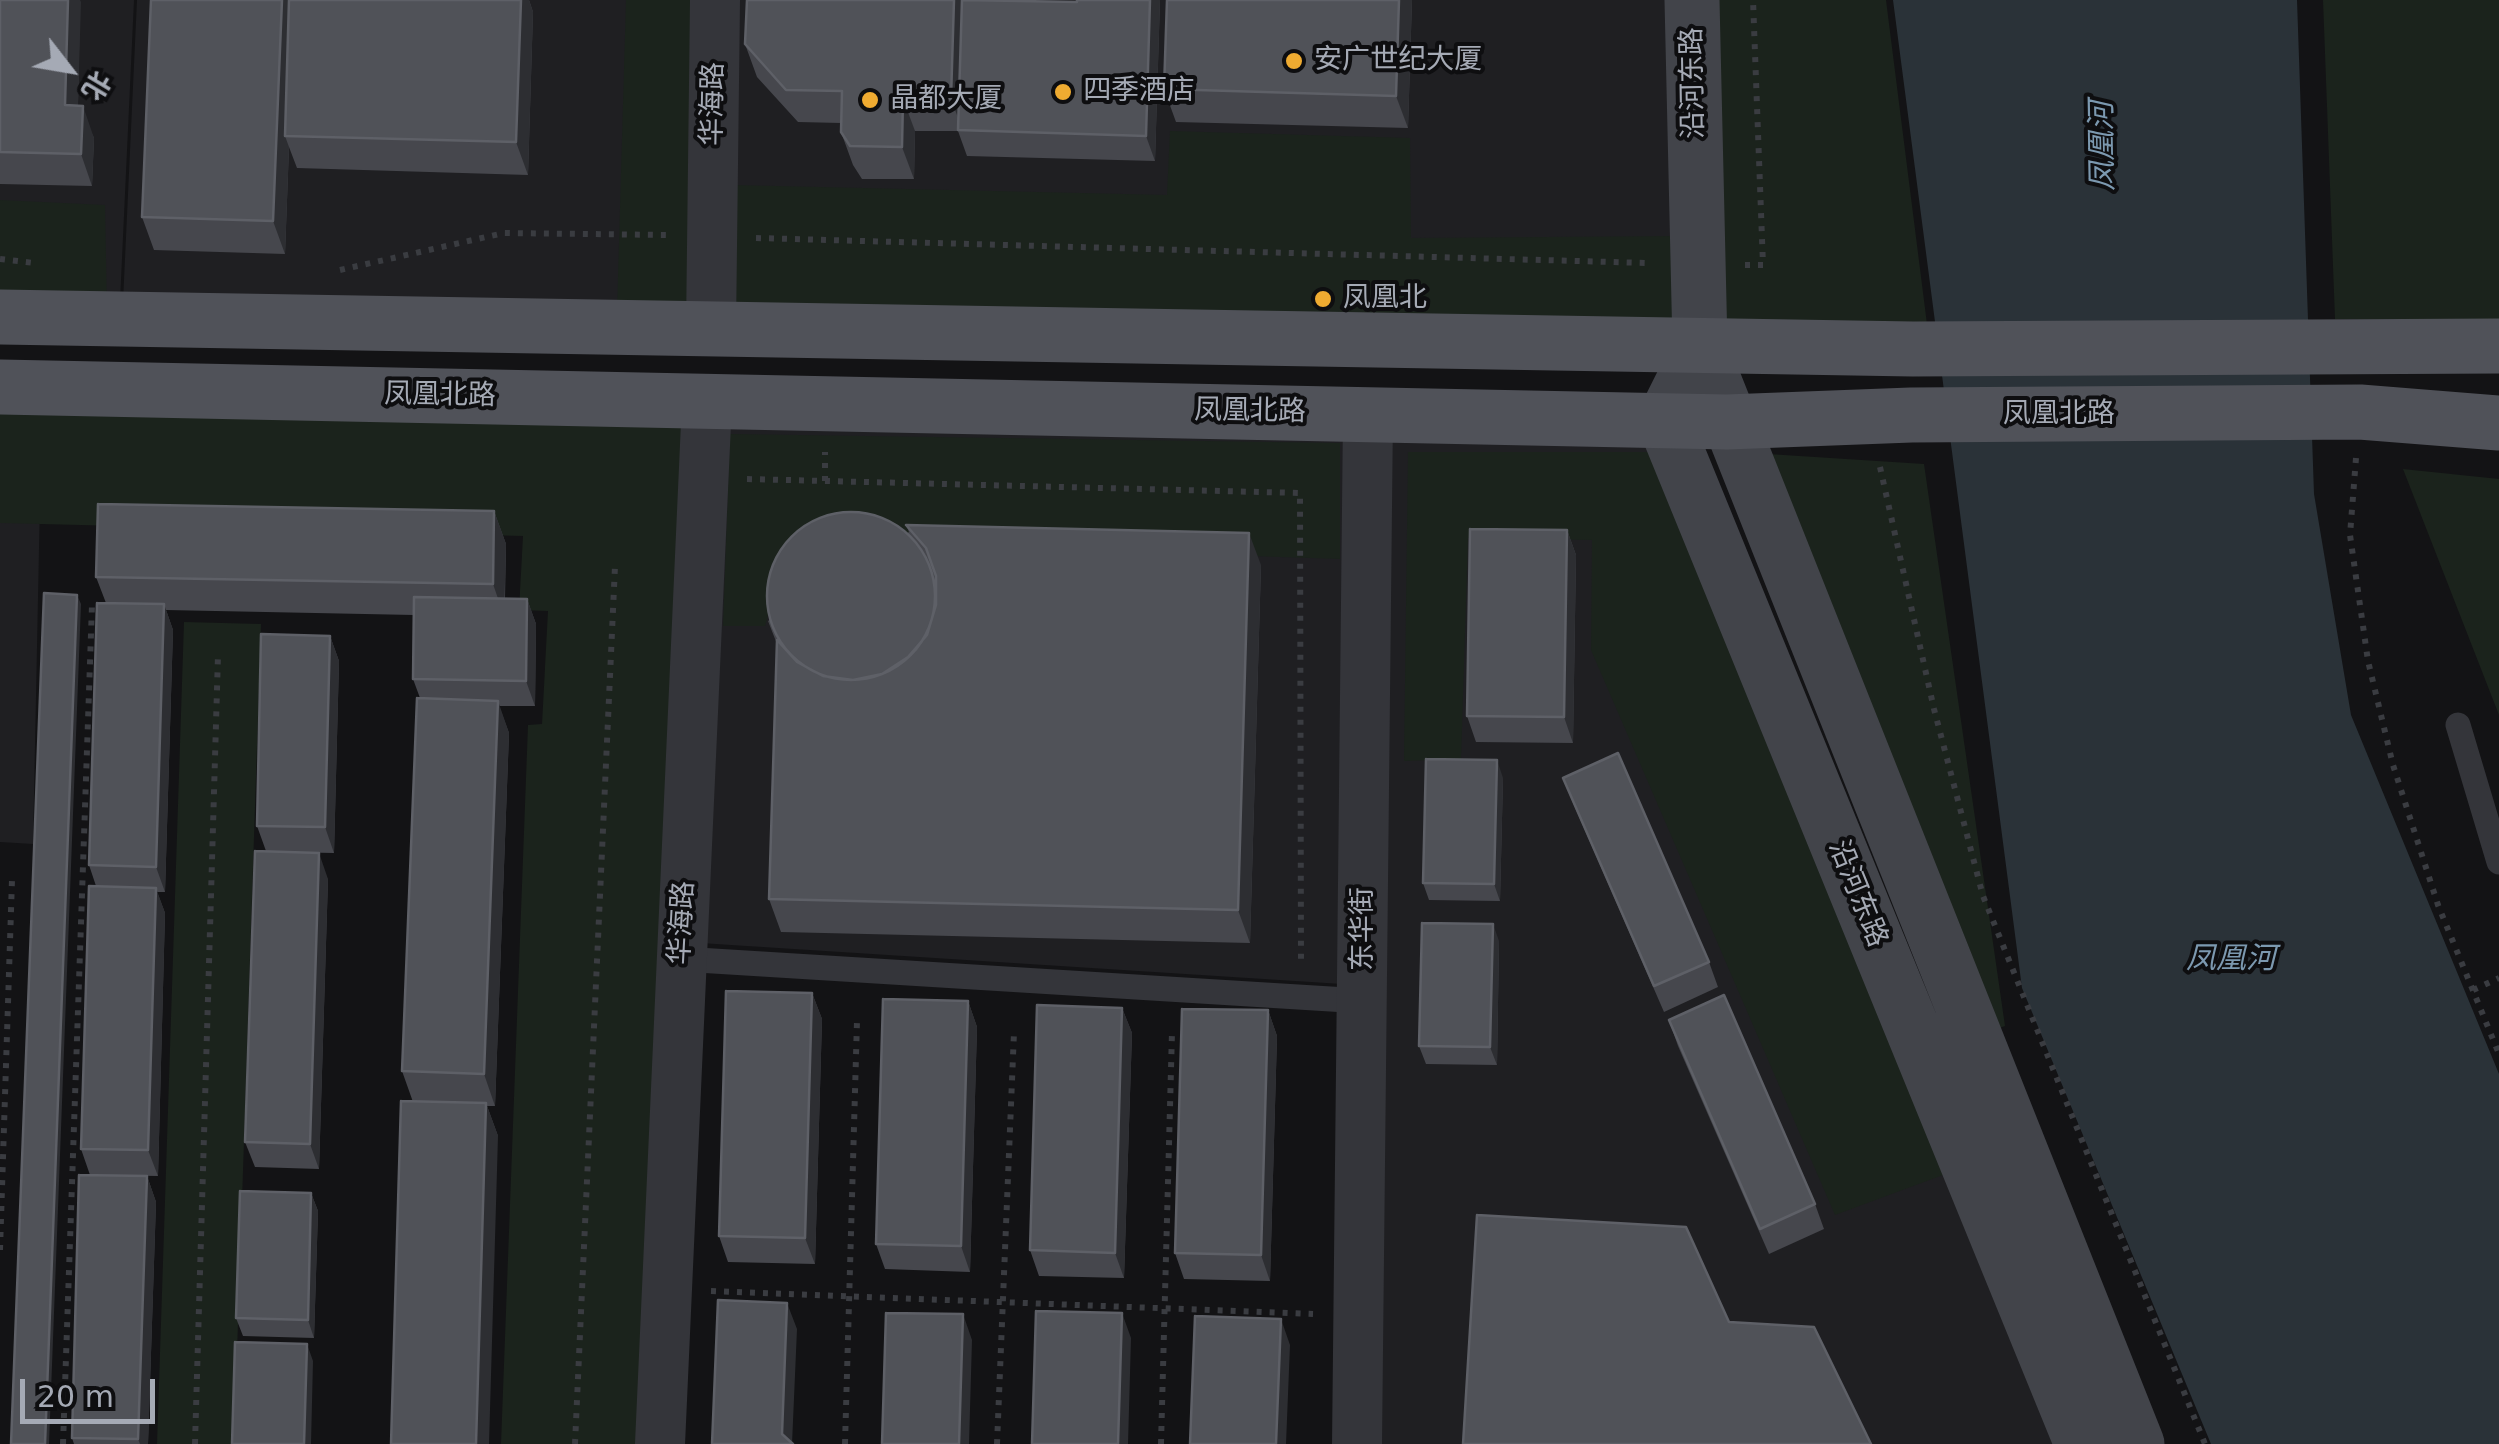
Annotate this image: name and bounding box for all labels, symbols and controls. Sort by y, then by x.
north arrow [20,20,120,120]
street label: 沿河东路 [1676,27,1712,139]
place label: 安广世纪大厦 [1314,44,1482,78]
marker: 安广世纪大厦 [1283,50,1305,72]
street label: 华海路 [696,62,732,146]
text: 北 [75,65,118,106]
place label: 四季酒店 [1083,75,1195,109]
marker: 四季酒店 [1052,81,1074,103]
place label: 晶都大厦 [890,83,1002,117]
marker: 晶都大厦 [859,89,881,111]
water label: 凤凰河 [2085,101,2123,191]
place label: 凤凰北 [1343,282,1427,316]
marker: 凤凰北 [1312,288,1334,310]
street label: 凤凰北路 [384,378,496,414]
street label: 凤凰北路 [1194,394,1306,430]
street label: 凤凰北路 [2003,398,2115,432]
street label: 沿河东路 [1820,836,1894,952]
street label: 华海路 [664,880,702,966]
street label: 东华街 [1347,887,1381,971]
water label: 凤凰河 [2186,942,2276,978]
scale bar [25,1359,160,1421]
text: 20 m [37,1379,114,1414]

